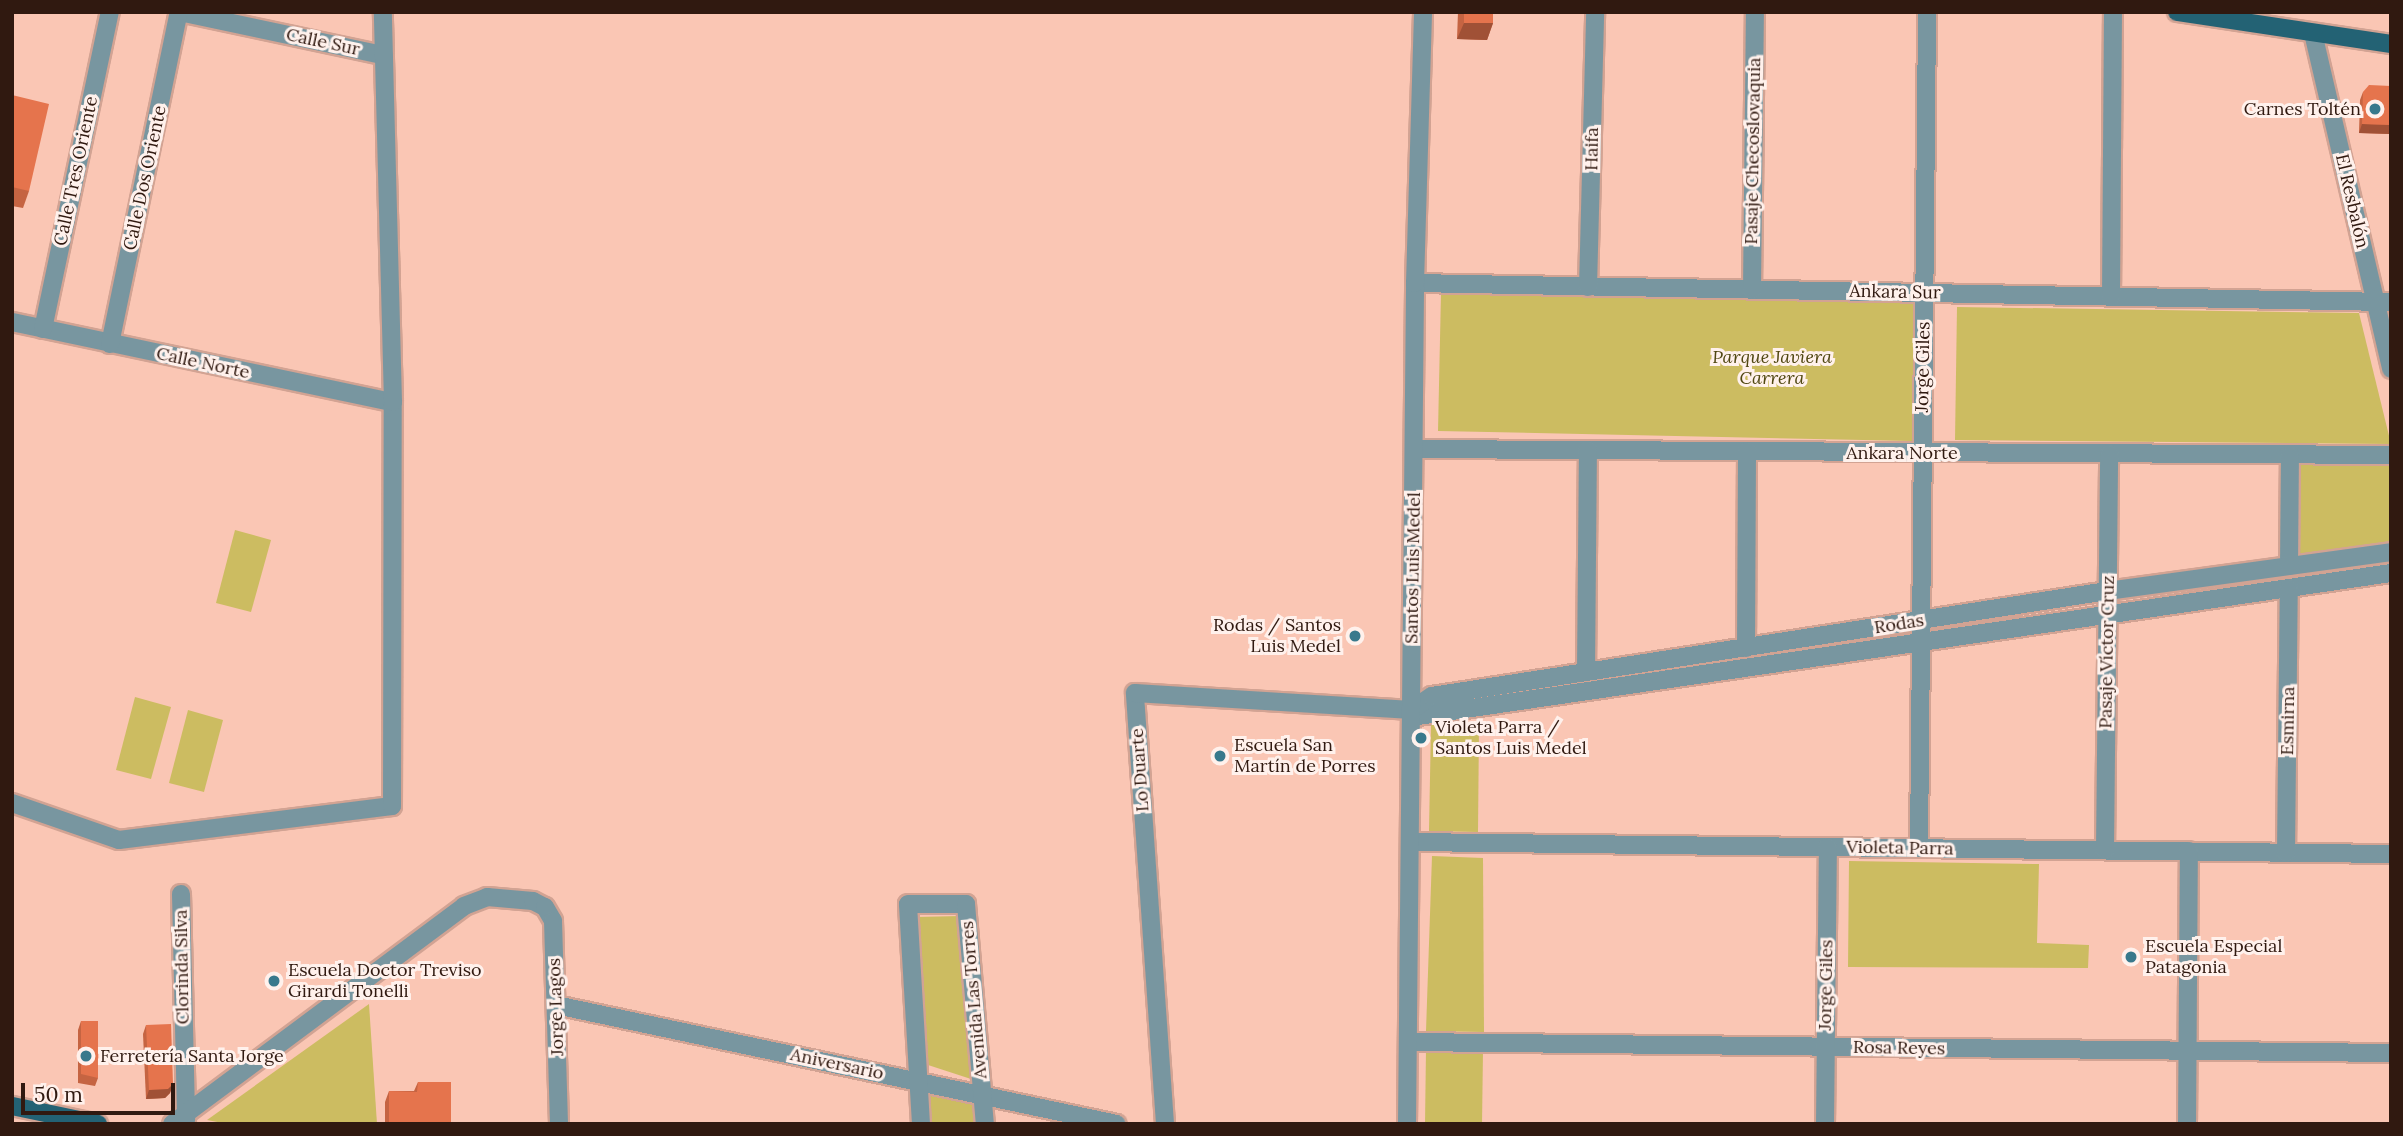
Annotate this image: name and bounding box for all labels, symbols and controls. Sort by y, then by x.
street label: Calle Sur [284,24,362,60]
street label: Pasaje Checoslovaquia [1741,57,1765,245]
street label: Calle Tres Oriente [50,94,102,248]
place label: Carnes Toltén [2244,98,2361,120]
marker: Carnes Toltén [2367,101,2383,117]
street label: Calle Dos Oriente [119,104,171,252]
street label: Haifa [1581,127,1603,171]
street label: El Resbalón [2331,152,2373,250]
street label: Ankara Sur [1849,280,1941,304]
street label: Jorge Giles [1911,321,1935,413]
street label: Calle Norte [154,343,252,383]
park label: Parque Javiera Carrera [1712,347,1832,390]
street label: Ankara Norte [1846,442,1958,464]
street label: Santos Luis Medel [1401,492,1425,644]
street label: Pasaje Víctor Cruz [2095,575,2119,729]
street label: Rodas [1873,609,1925,639]
place label: Rodas / Santos Luis Medel [1213,615,1341,658]
marker: Rodas / Santos Luis Medel [1347,628,1363,644]
street label: Esmirna [2277,686,2299,756]
place label: Violeta Parra / Santos Luis Medel [1435,717,1587,760]
street label: Lo Duarte [1126,727,1154,813]
marker: Violeta Parra / Santos Luis Medel [1413,730,1429,746]
place label: Escuela San Martín de Porres [1234,735,1375,778]
marker: Escuela San Martín de Porres [1212,748,1228,764]
street label: Violeta Parra [1846,836,1954,860]
street label: Clorinda Silva [170,909,194,1025]
street label: Avenida Las Torres [956,920,992,1080]
place label: Escuela Especial Patagonia [2145,936,2282,978]
street label: Jorge Giles [1814,939,1838,1031]
marker: Escuela Especial Patagonia [2123,949,2139,965]
street label: Jorge Lagos [543,958,569,1056]
place label: Escuela Doctor Treviso Girardi Tonelli [288,960,482,1002]
marker: Escuela Doctor Treviso Girardi Tonelli [266,973,282,989]
street label: Rosa Reyes [1853,1036,1945,1060]
street label: Aniversario [788,1044,886,1084]
place label: Ferretería Santa Jorge [100,1045,284,1067]
marker: Ferretería Santa Jorge [78,1048,94,1064]
scale bar [24,1070,178,1114]
text: 50 m [34,1081,83,1108]

